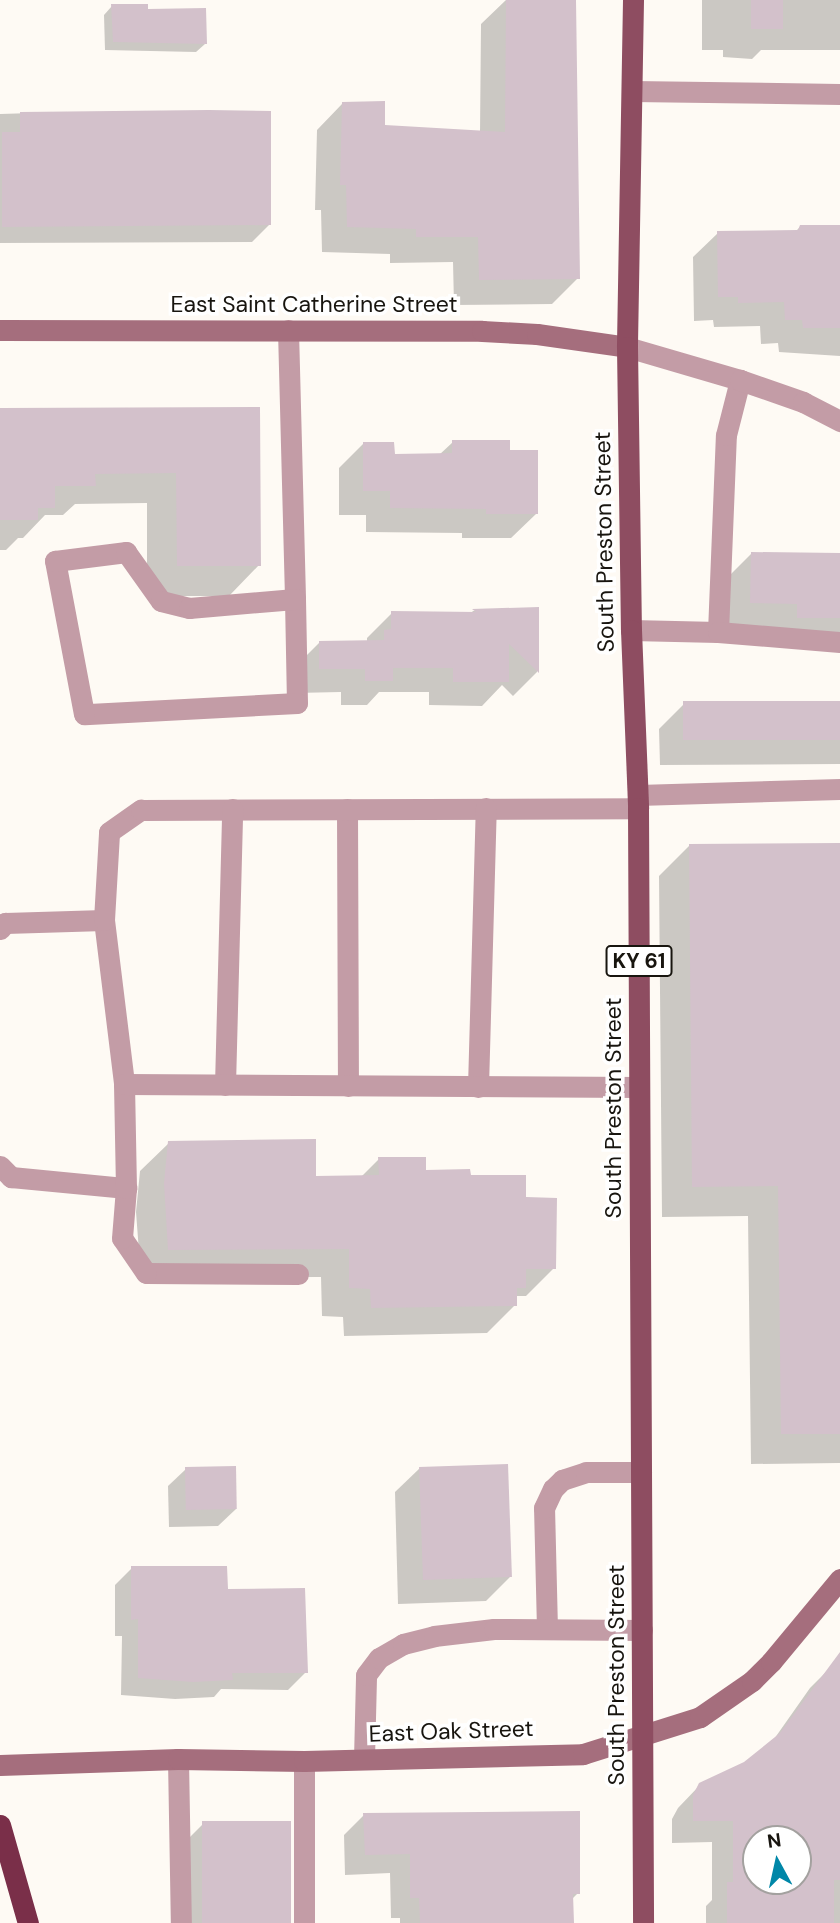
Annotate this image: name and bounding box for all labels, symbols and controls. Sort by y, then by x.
street label: East Saint Catherine Street [171,290,457,318]
street label: South Preston Street [588,431,620,653]
road number: KY 61 [604,944,674,978]
street label: South Preston Street [599,998,627,1218]
street label: South Preston Street [602,1565,630,1785]
street label: East Oak Street [368,1714,534,1748]
north arrow [742,1825,812,1895]
text: N [766,1827,783,1854]

